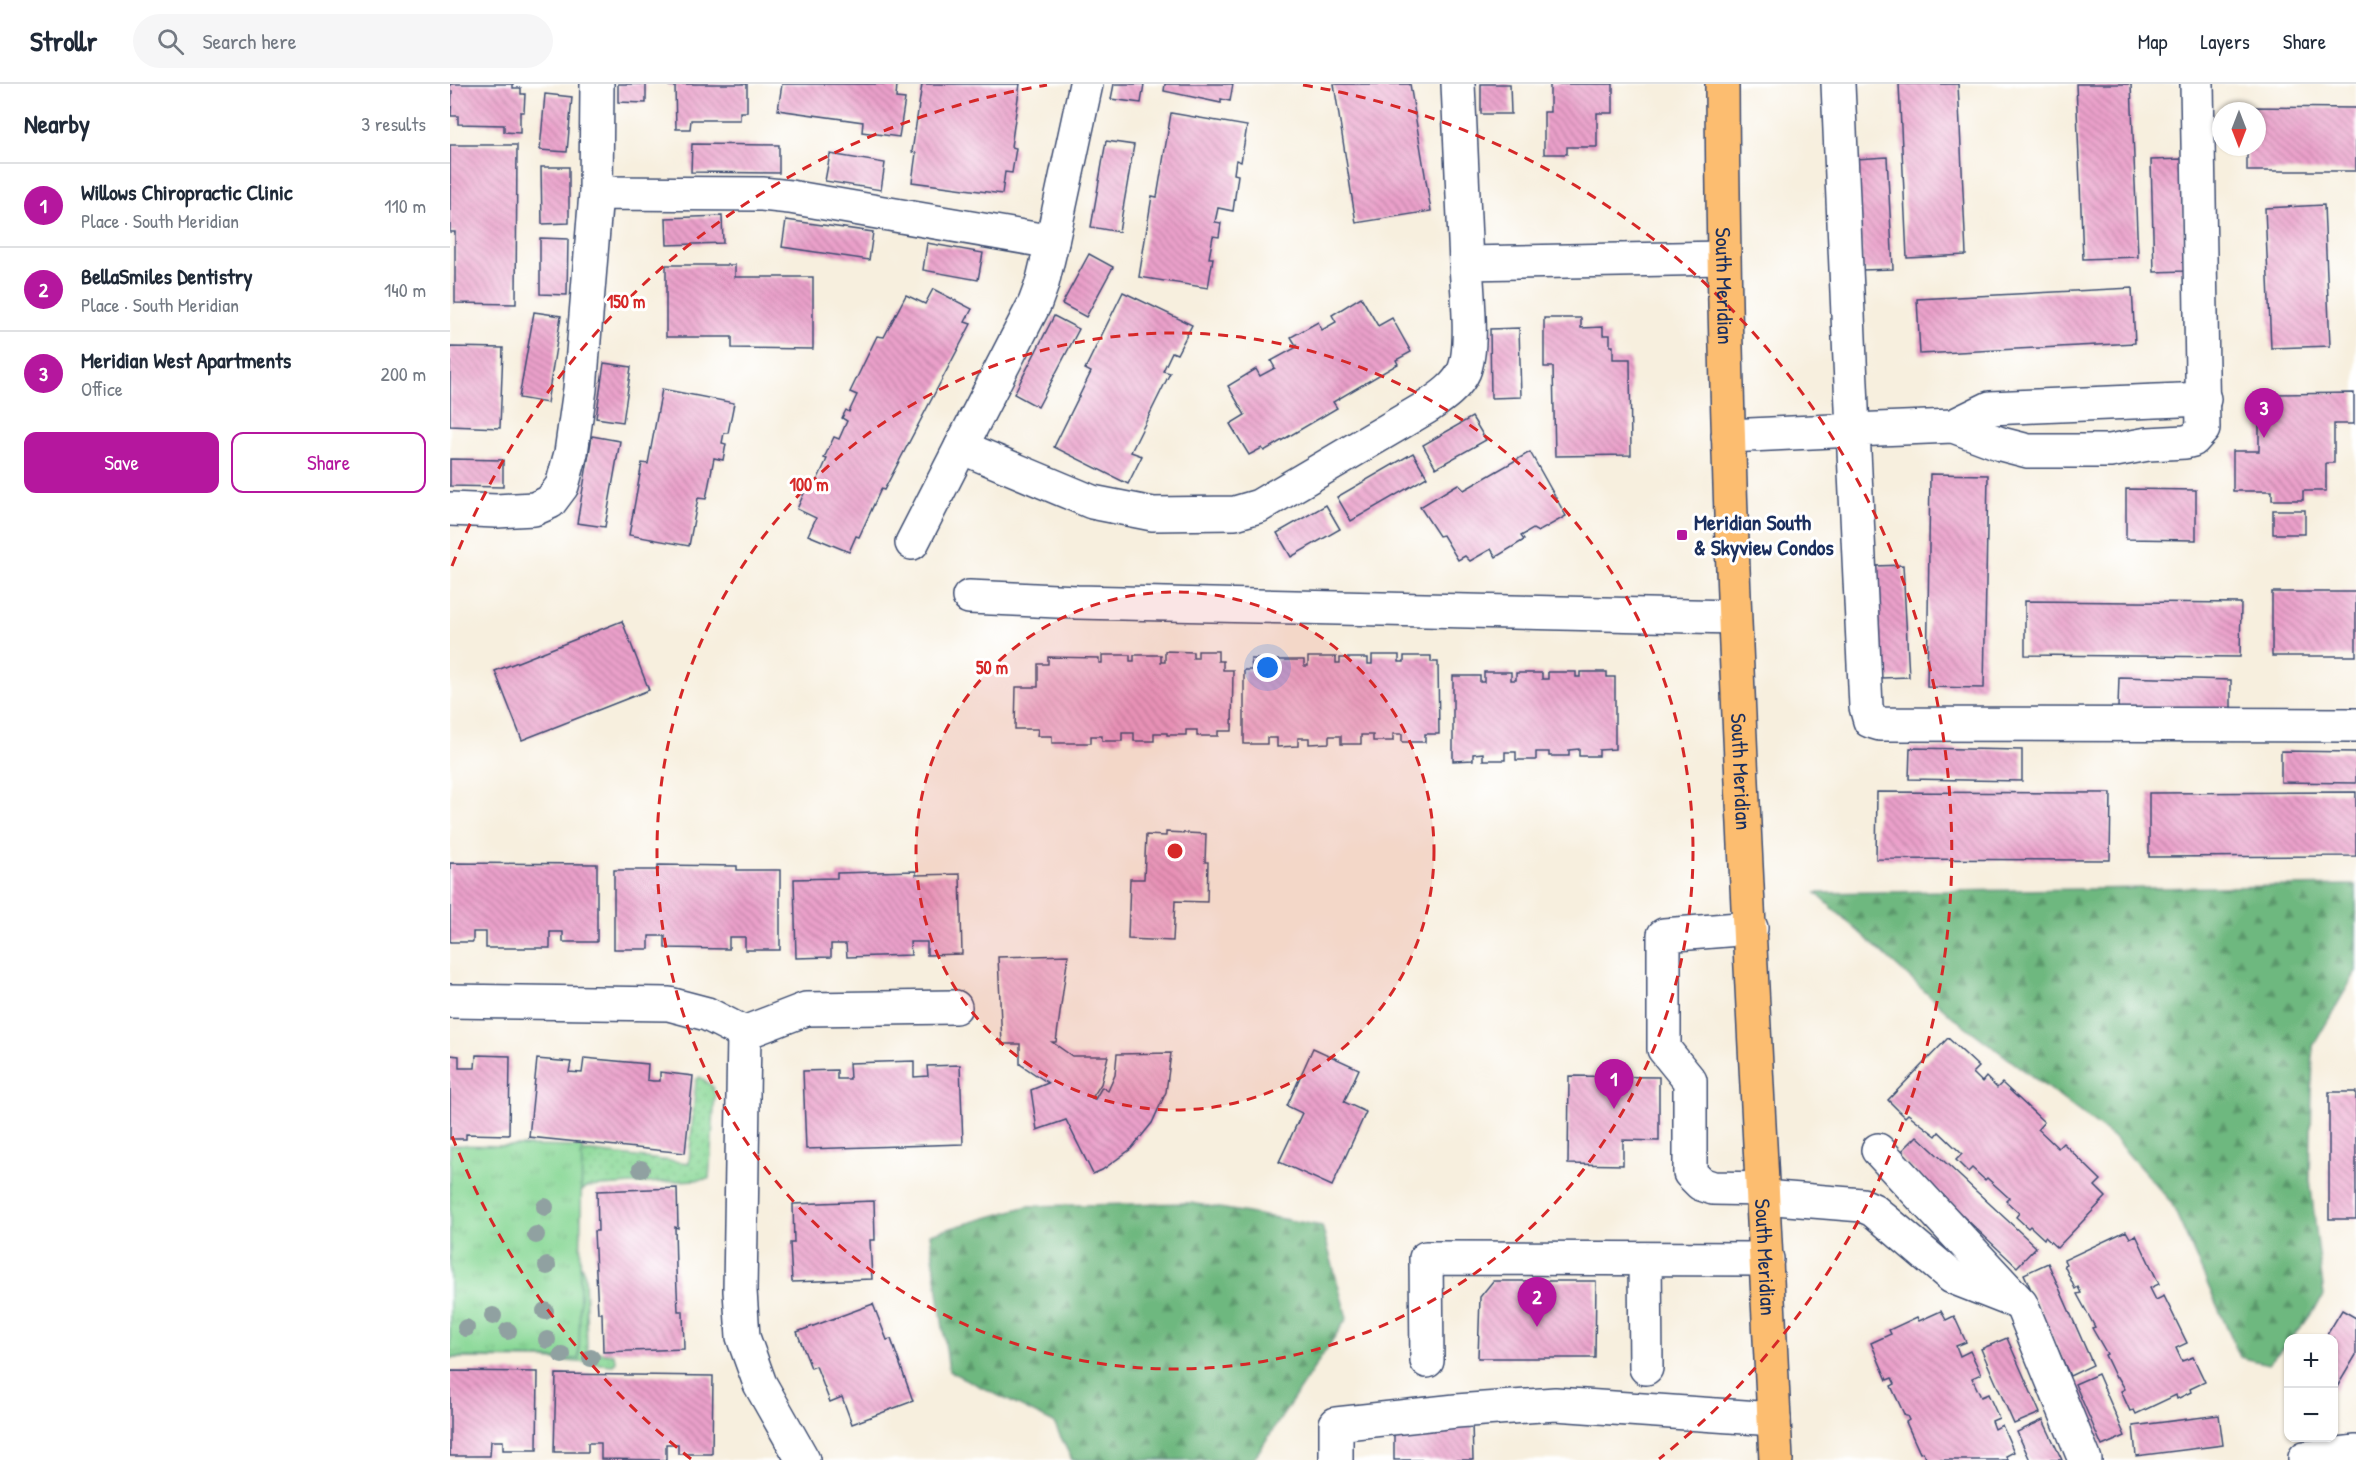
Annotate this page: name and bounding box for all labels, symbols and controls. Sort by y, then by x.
search box [133,14,553,68]
text: Strollr [30,22,97,60]
icon: search [154,25,187,58]
text: Search here [202,26,296,56]
text: Map [2138,27,2167,56]
text: Layers [2200,27,2250,56]
text: Share [2283,27,2326,56]
north arrow [2212,102,2266,156]
text: Nearby [24,106,90,141]
text: 3 results [361,110,426,137]
text: Willows Chiropractic Clinic [81,177,293,207]
text: 1 [40,192,47,219]
text: 110 m [384,192,426,219]
text: Place · South Meridian [81,207,239,234]
street label: South Meridian [1708,227,1741,345]
text: BellaSmiles Dentistry [81,261,253,291]
text: 2 [39,276,48,303]
text: 140 m [384,276,426,303]
text: 150 m [607,289,645,314]
text: Place · South Meridian [81,291,239,318]
text: Meridian West Apartments [81,345,291,375]
text: 3 [39,360,48,387]
text: 200 m [381,360,426,387]
text: Office [81,375,123,402]
pin: 3 [2244,388,2284,438]
button: Save [24,432,219,493]
button: Share [231,432,426,493]
text: 100 m [789,472,829,497]
place label: Meridian South & Skyview Condos [1694,507,1834,563]
marker: Meridian South & Skyview Condos [1675,528,1689,542]
your location [1253,653,1282,682]
text: 50 m [976,655,1008,680]
street label: South Meridian [1724,713,1759,831]
centre of rings [1165,841,1185,861]
pin: 1 [1594,1060,1634,1109]
street label: South Meridian [1748,1198,1784,1316]
pin: 2 [1518,1278,1556,1327]
map controls [2284,1334,2338,1442]
button: + [2284,1334,2338,1388]
button: − [2284,1388,2338,1442]

